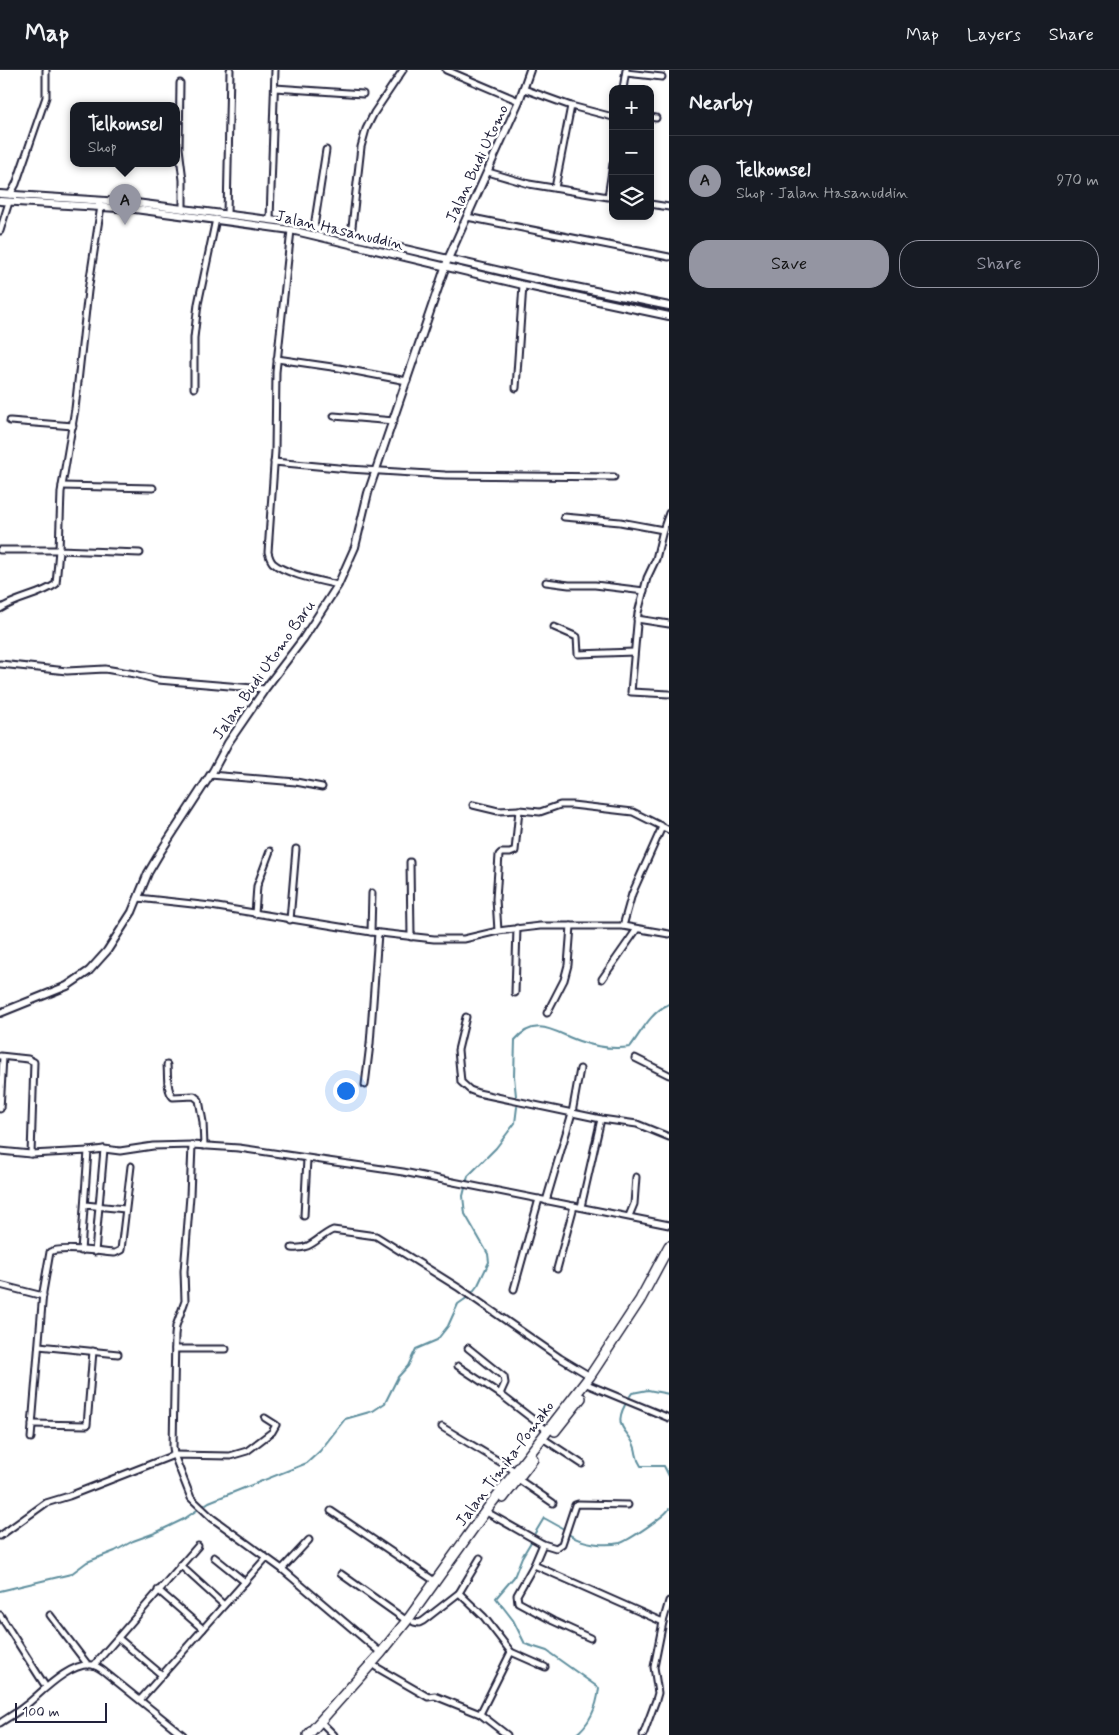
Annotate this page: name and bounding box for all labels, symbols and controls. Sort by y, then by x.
text: Map [25,19,69,50]
text: Map [906,23,939,47]
text: Layers [967,23,1021,47]
text: Share [1049,23,1094,47]
map controls [609,85,654,220]
button: + [609,85,654,130]
text: Nearby [689,89,753,117]
street label: Jalan Budi Utomo [441,101,514,226]
popup [70,102,180,167]
text: Telkomsel [88,112,162,137]
button: − [609,130,654,175]
text: Shop [88,137,117,158]
text: Telkomsel [736,158,811,183]
text: A [700,170,710,191]
text: 970 m [1056,170,1099,191]
button: layers [609,175,654,220]
text: Shop · Jalan Hasanuddin [736,183,909,204]
pin: A [109,184,141,225]
street label: Jalan Hasanuddin [273,205,406,256]
button: Save [689,240,889,288]
button: Share [899,240,1099,288]
street label: Jalan Budi Utomo Baru [208,596,321,744]
your location [333,1078,359,1104]
street label: Jalan Timika-Pomako [451,1397,559,1531]
scale bar [15,1700,108,1723]
text: 100 m [22,1703,60,1721]

